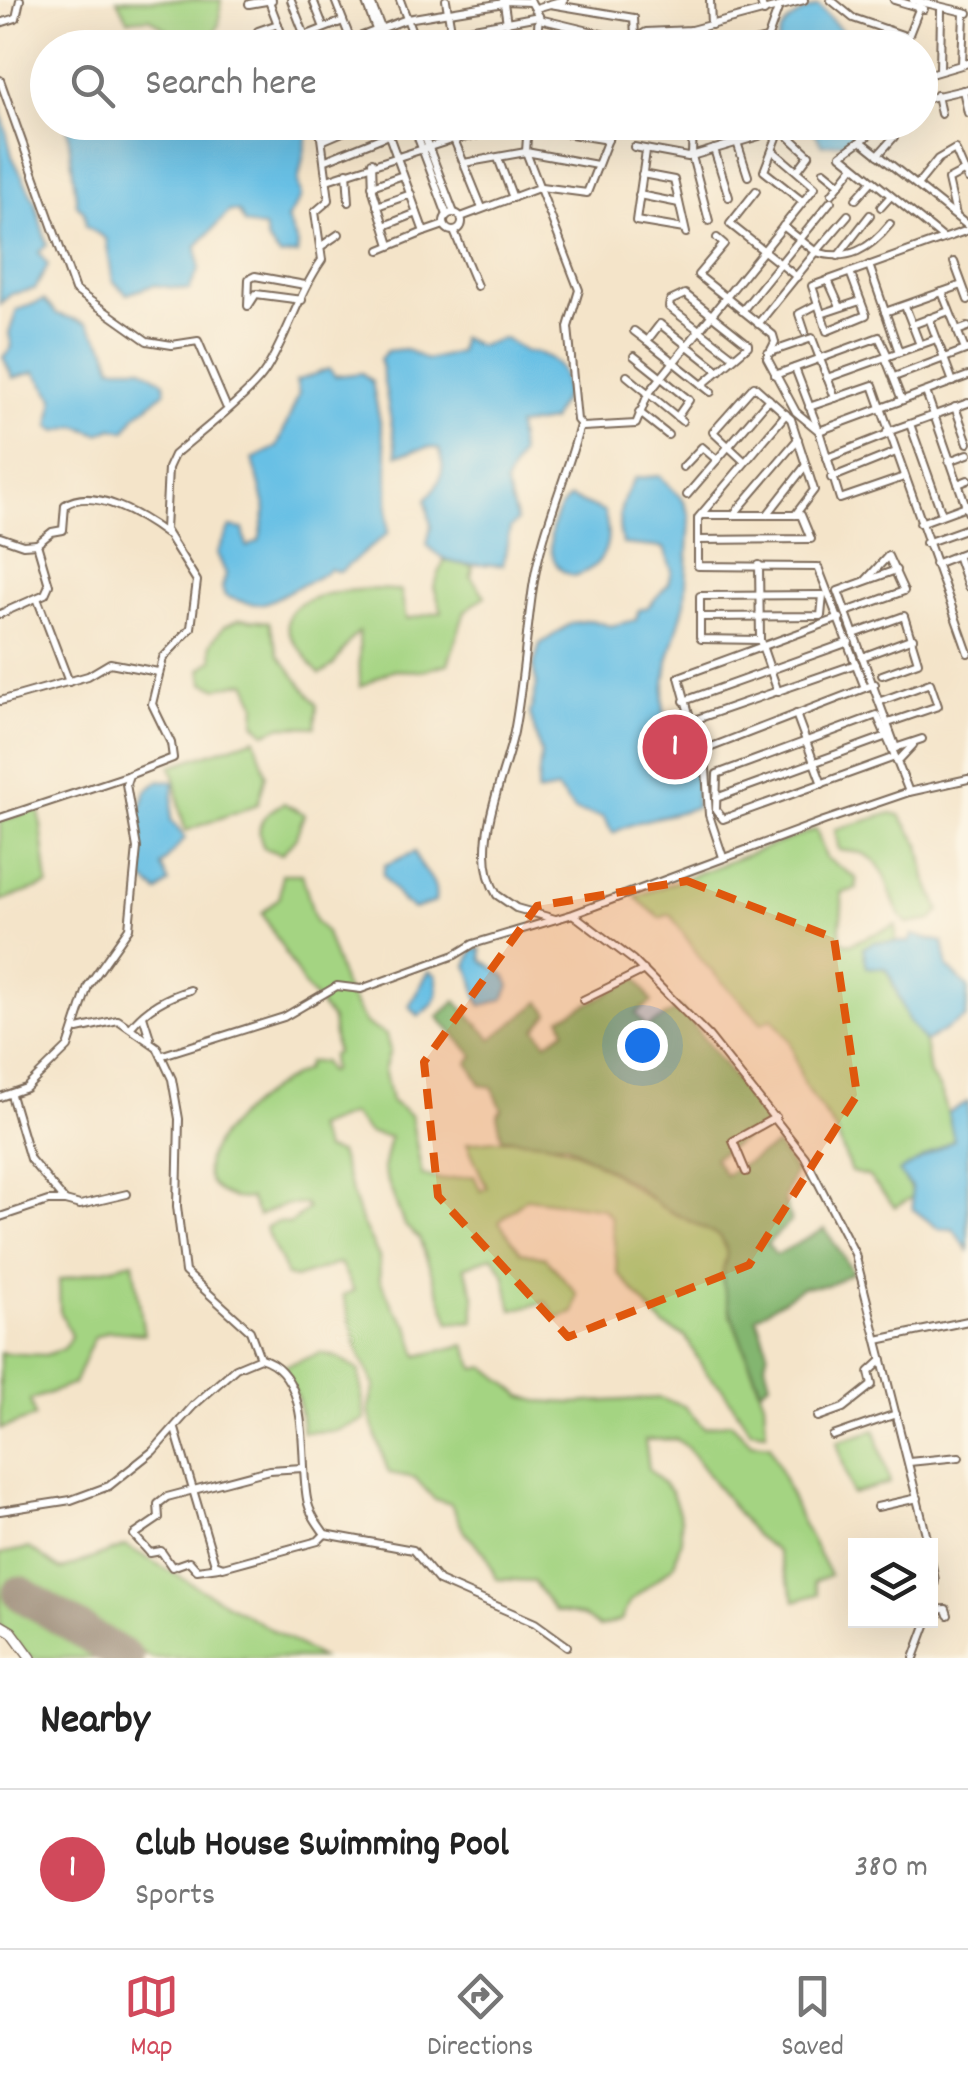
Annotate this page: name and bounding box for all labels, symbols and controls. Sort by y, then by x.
search box [30,30,938,140]
icon: search [65,58,120,113]
text: Search here [145,58,317,113]
pin: 1 [642,710,708,784]
your location [617,1020,668,1071]
map controls [848,1538,938,1628]
button: layers [848,1538,938,1628]
text: Nearby [40,1693,150,1753]
text: Club House Swimming Pool [135,1819,509,1874]
text: 1 [69,1846,76,1892]
text: 380 m [854,1846,928,1892]
text: Sports [135,1874,215,1920]
tab: Map [124,1969,179,2069]
tab: Directions [427,1969,533,2069]
tab: Saved [781,1969,844,2069]

